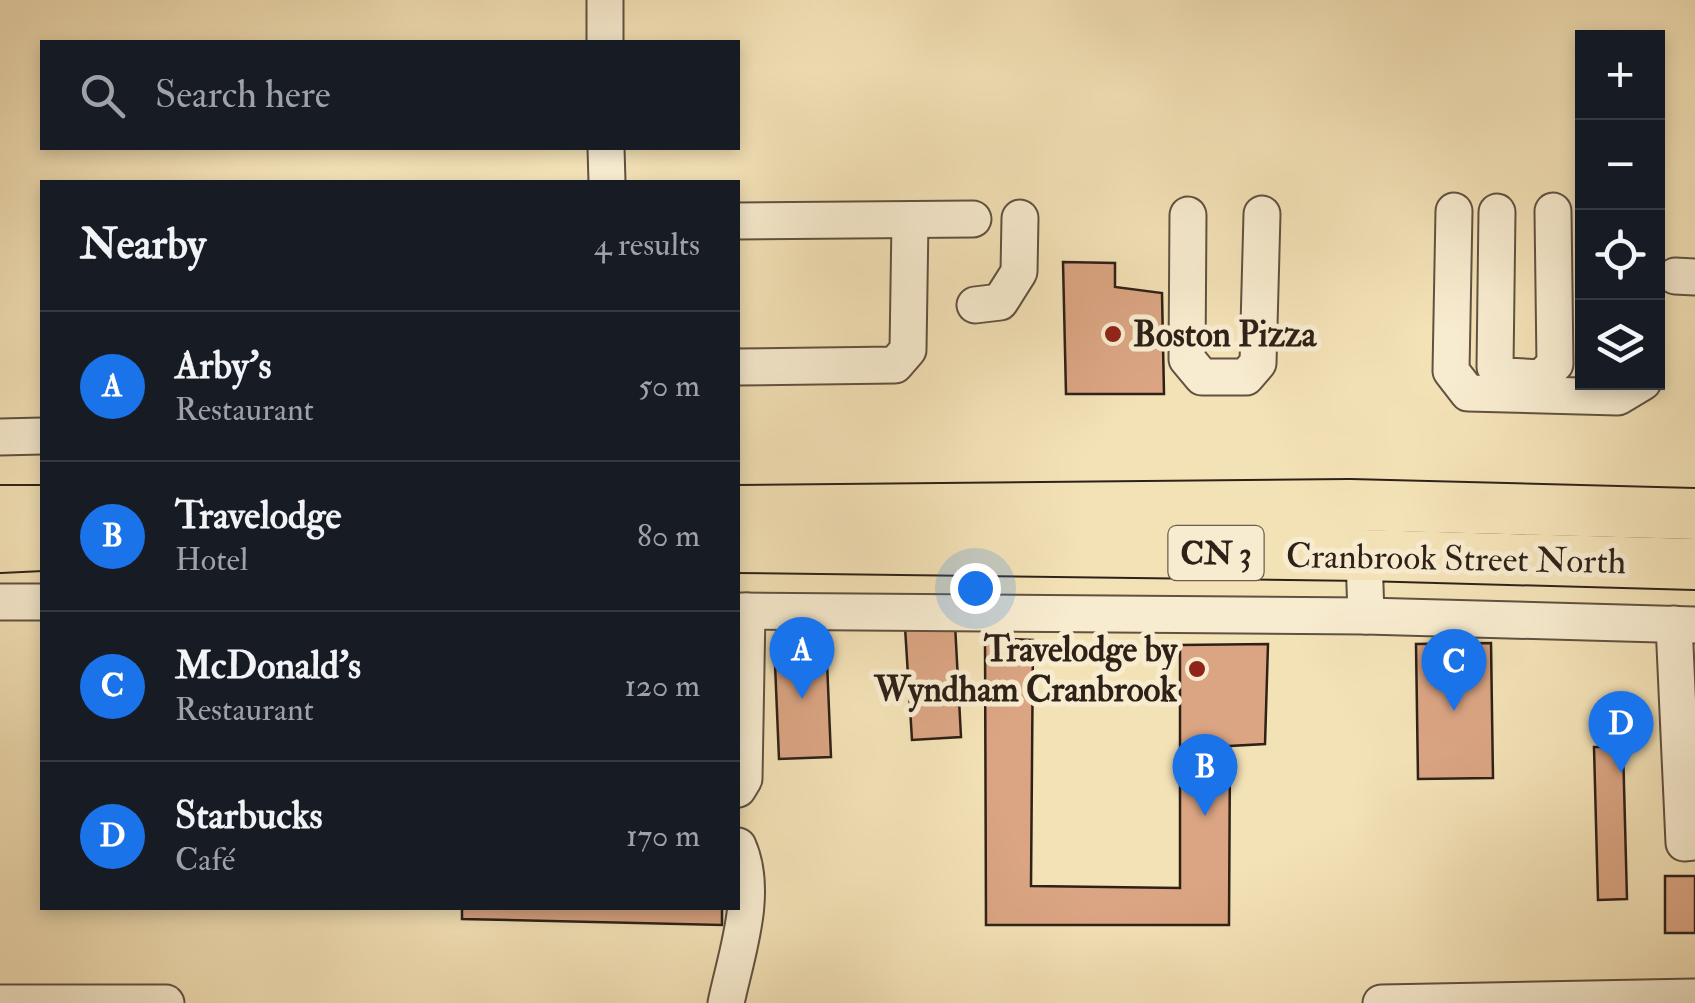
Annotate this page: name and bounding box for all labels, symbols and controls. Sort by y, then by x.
map controls [1575,30,1665,390]
button: + [1575,30,1665,120]
search box [40,40,740,150]
icon: search [75,68,130,123]
text: Search here [155,71,331,119]
button: − [1575,120,1665,210]
button: locate [1575,210,1665,300]
text: Nearby [80,219,206,271]
text: 4 results [594,225,700,265]
button: layers [1575,300,1665,390]
place label: Boston Pizza [1133,313,1318,357]
marker: Boston Pizza [1102,323,1124,345]
text: Arby's [175,342,271,390]
text: A [102,366,123,406]
text: 50 m [638,366,700,406]
text: Restaurant [175,390,314,430]
text: Travelodge [175,492,341,540]
text: B [102,516,123,556]
text: 80 m [637,516,700,556]
road number: CN 3 [1168,526,1264,580]
street label: Cranbrook Street North [1286,534,1626,584]
text: Hotel [175,540,248,580]
your location [950,563,1001,614]
pin: A [770,616,834,699]
place label: Travelodge by Wyndham Cranbrook [873,628,1179,713]
pin: C [1422,628,1486,711]
text: McDonald's [175,642,361,690]
marker: Travelodge by Wyndham Cranbrook [1186,658,1208,680]
text: C [101,666,124,706]
text: 120 m [624,666,700,706]
text: Restaurant [175,690,314,730]
pin: D [1588,690,1654,773]
pin: B [1172,734,1238,816]
text: Starbucks [175,792,323,840]
text: D [99,816,126,856]
text: 170 m [626,816,700,856]
text: Café [175,840,235,880]

